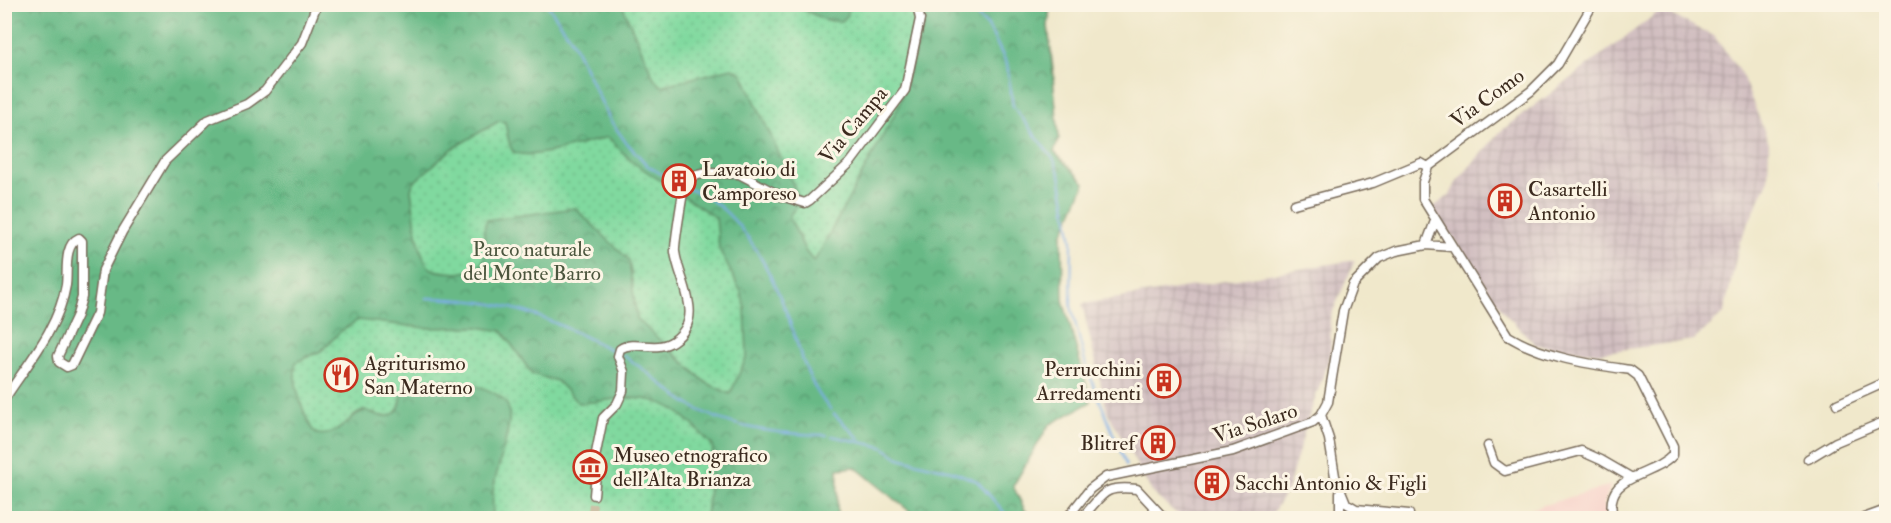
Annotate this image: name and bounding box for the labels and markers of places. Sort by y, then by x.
place label: Lavatoio di Camporeso [702,156,797,207]
building icon: Lavatoio di Camporeso [661,163,697,199]
place label: Casartelli Antonio [1527,176,1608,227]
building icon: Casartelli Antonio [1487,183,1523,219]
place label: Agriturismo San Materno [363,350,473,401]
place label: Perrucchini Arredamenti [1035,356,1141,407]
restaurant icon: Agriturismo San Materno [323,357,359,393]
building icon: Perrucchini Arredamenti [1146,363,1182,399]
building icon: Blitref [1140,425,1176,461]
place label: Blitref [1080,430,1138,457]
place label: Museo etnografico dell'Alta Brianza [613,442,768,493]
museum icon: Museo etnografico dell'Alta Brianza [572,449,608,485]
building icon: Sacchi Antonio & Figli [1194,465,1230,501]
place label: Sacchi Antonio & Figli [1235,470,1427,497]

